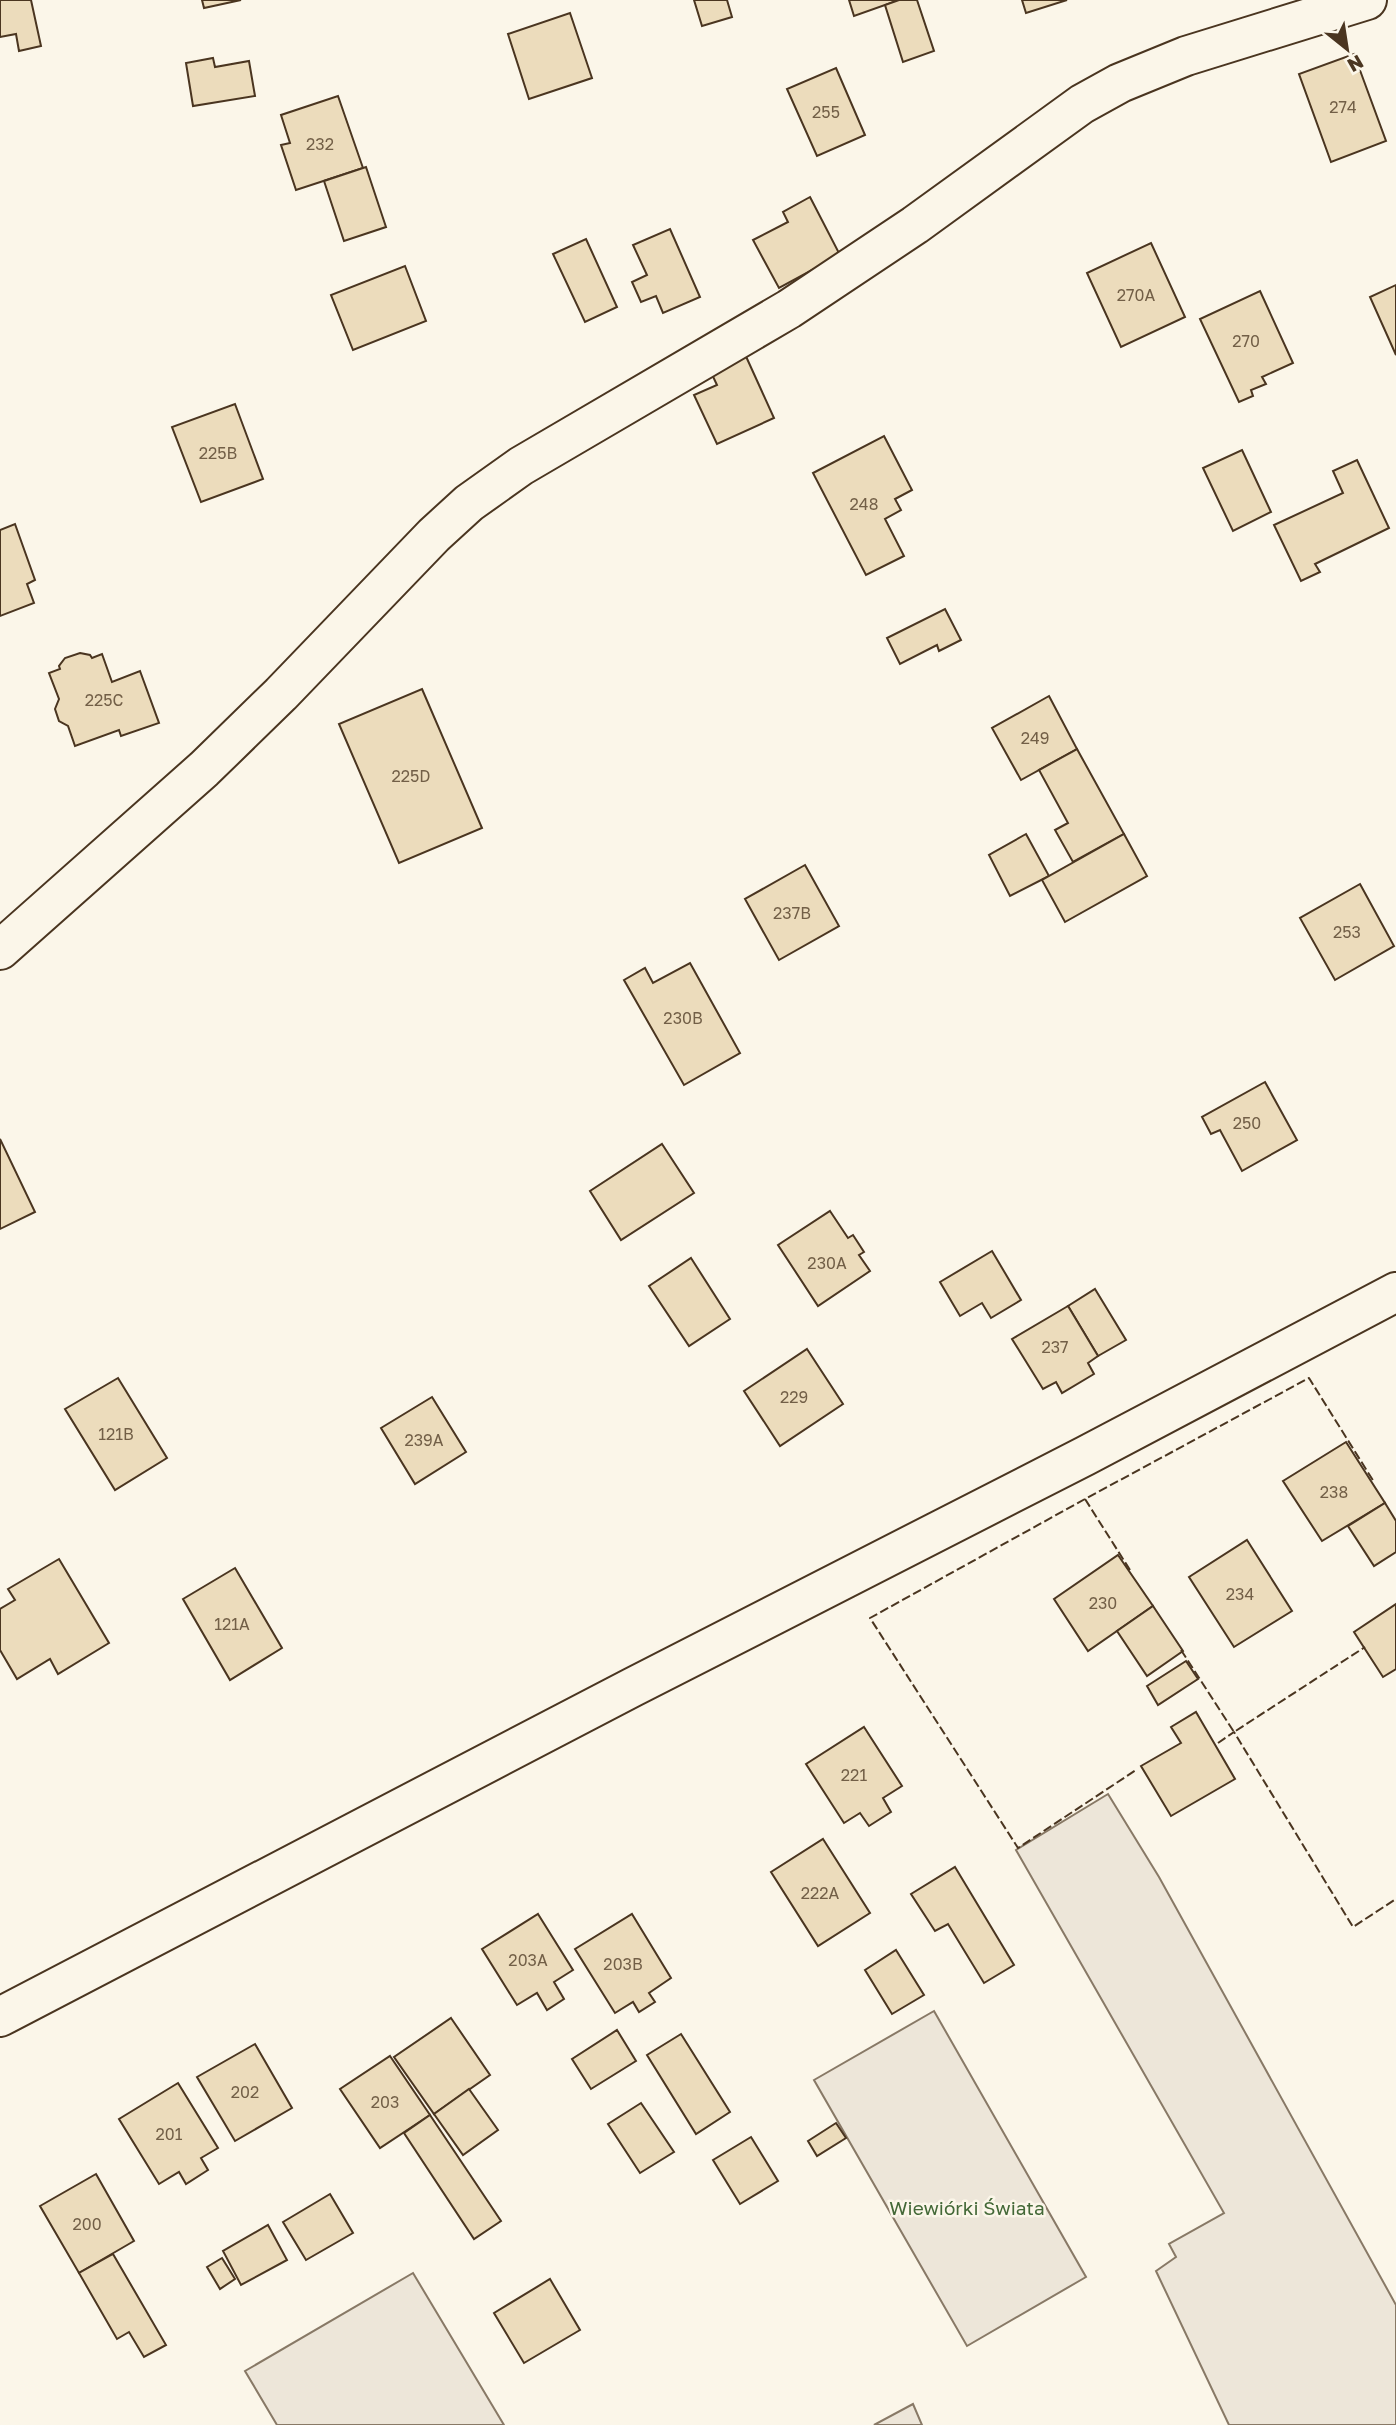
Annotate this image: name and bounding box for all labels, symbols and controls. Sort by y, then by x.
north arrow [1312,14,1382,84]
text: N [1344,51,1368,78]
house number: 274 [1329,97,1357,117]
house number: 255 [812,102,840,122]
house number: 232 [306,134,334,154]
house number: 270A [1117,285,1155,305]
house number: 270 [1232,331,1260,351]
house number: 225B [199,443,237,463]
house number: 248 [850,494,878,514]
house number: 225C [85,690,123,710]
house number: 249 [1021,728,1049,748]
house number: 225D [391,766,431,786]
house number: 237B [773,903,811,923]
house number: 253 [1333,922,1361,942]
house number: 230B [663,1008,703,1028]
house number: 250 [1233,1113,1261,1133]
house number: 230A [807,1253,847,1273]
house number: 237 [1041,1337,1069,1357]
house number: 229 [780,1387,808,1407]
house number: 121B [98,1424,134,1444]
house number: 239A [404,1430,444,1450]
house number: 238 [1320,1482,1348,1502]
house number: 234 [1226,1584,1254,1604]
house number: 230 [1089,1593,1117,1613]
house number: 121A [214,1614,250,1634]
house number: 221 [841,1765,867,1785]
house number: 222A [801,1883,840,1903]
house number: 203A [508,1950,548,1970]
house number: 203B [603,1954,643,1974]
house number: 202 [231,2082,259,2102]
house number: 203 [371,2092,399,2112]
house number: 201 [156,2124,183,2144]
park label: Wiewiórki Świata [889,2196,1045,2219]
house number: 200 [72,2214,102,2234]

